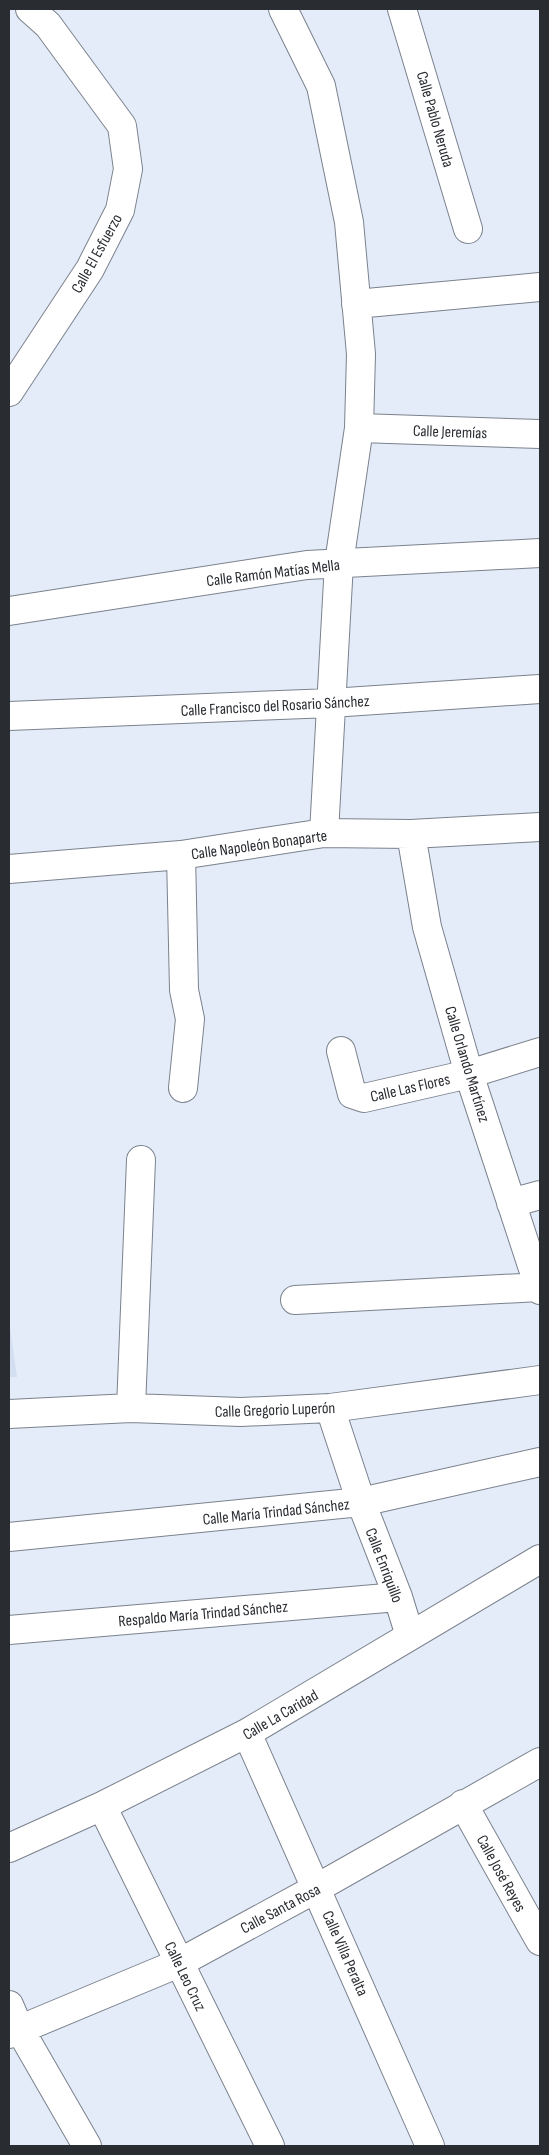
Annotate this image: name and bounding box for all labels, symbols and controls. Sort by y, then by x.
street label: Calle Pablo Neruda [412,69,457,170]
street label: Calle El Esfuerzo [68,211,127,297]
street label: Calle Jeremías [413,422,488,443]
street label: Calle Ramón Matías Mella [205,556,341,591]
street label: Calle Francisco del Rosario Sánchez [180,692,370,721]
street label: Calle Napoleón Bonaparte [190,827,328,864]
street label: Calle Orlando Martínez [440,1004,493,1125]
street label: Calle Las Flores [369,1070,452,1107]
street label: Calle Gregorio Luperón [214,1399,336,1422]
street label: Calle María Trindad Sánchez [202,1495,351,1530]
street label: Calle Enriquillo [361,1525,407,1606]
street label: Respaldo María Trindad Sánchez [118,1598,289,1631]
street label: Calle La Caridad [240,1686,322,1745]
street label: Calle José Reyes [472,1832,530,1916]
street label: Calle Santa Rosa [238,1880,324,1938]
street label: Calle Villa Peralta [317,1908,372,1999]
street label: Calle Leo Cruz [160,1939,210,2015]

